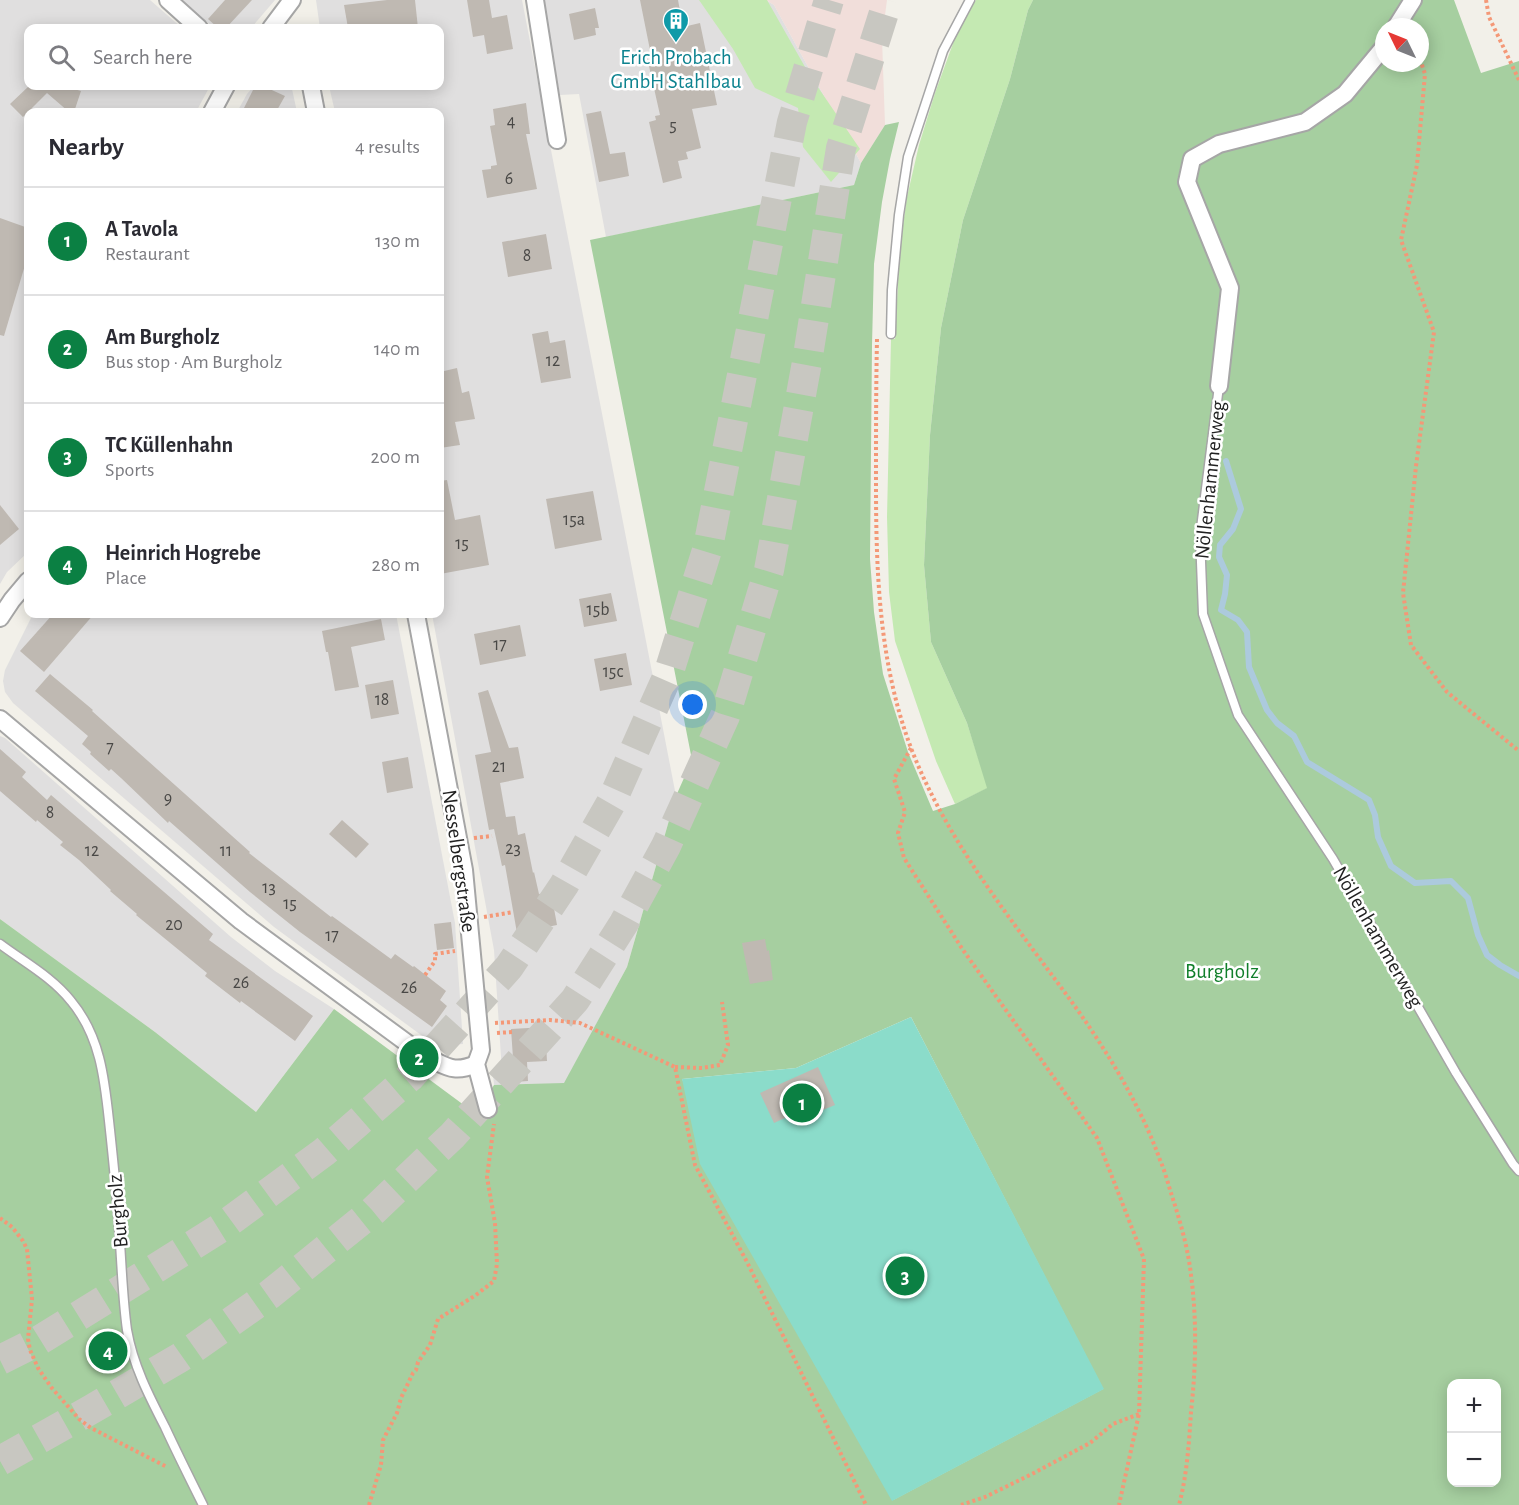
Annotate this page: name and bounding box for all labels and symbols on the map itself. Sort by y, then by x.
building icon: Erich Probach GmbH Stahlbau [661,6,691,44]
north arrow [1375,18,1429,72]
place label: Erich Probach GmbH Stahlbau [611,47,742,92]
house number: 4 [507,113,516,131]
house number: 5 [669,117,677,135]
house number: 6 [505,170,513,188]
house number: 8 [523,247,531,265]
house number: 12 [546,352,560,370]
street label: Nöllenhammerweg [1191,399,1229,560]
house number: 15a [563,511,585,529]
house number: 15 [455,535,469,553]
house number: 15b [587,601,609,619]
house number: 17 [493,636,507,654]
house number: 15c [603,663,623,681]
your location [678,690,707,719]
house number: 18 [375,691,389,709]
house number: 7 [106,739,114,757]
house number: 21 [492,758,506,776]
street label: Nesselbergstraße [439,788,479,934]
house number: 9 [164,790,172,808]
house number: 8 [46,804,54,822]
house number: 23 [505,840,521,858]
house number: 12 [85,842,99,860]
house number: 11 [220,842,232,860]
street label: Nöllenhammerweg [1329,863,1427,1012]
house number: 13 [262,879,276,897]
house number: 15 [283,895,297,913]
house number: 20 [165,916,183,934]
house number: 17 [325,927,339,945]
park label: Burgholz [1185,961,1259,982]
house number: 26 [233,974,249,992]
house number: 26 [401,979,417,997]
pin: 2 [400,1036,438,1080]
pin: 1 [782,1080,822,1126]
street label: Burgholz [104,1173,132,1249]
pin: 3 [886,1254,924,1298]
pin: 4 [88,1328,128,1374]

